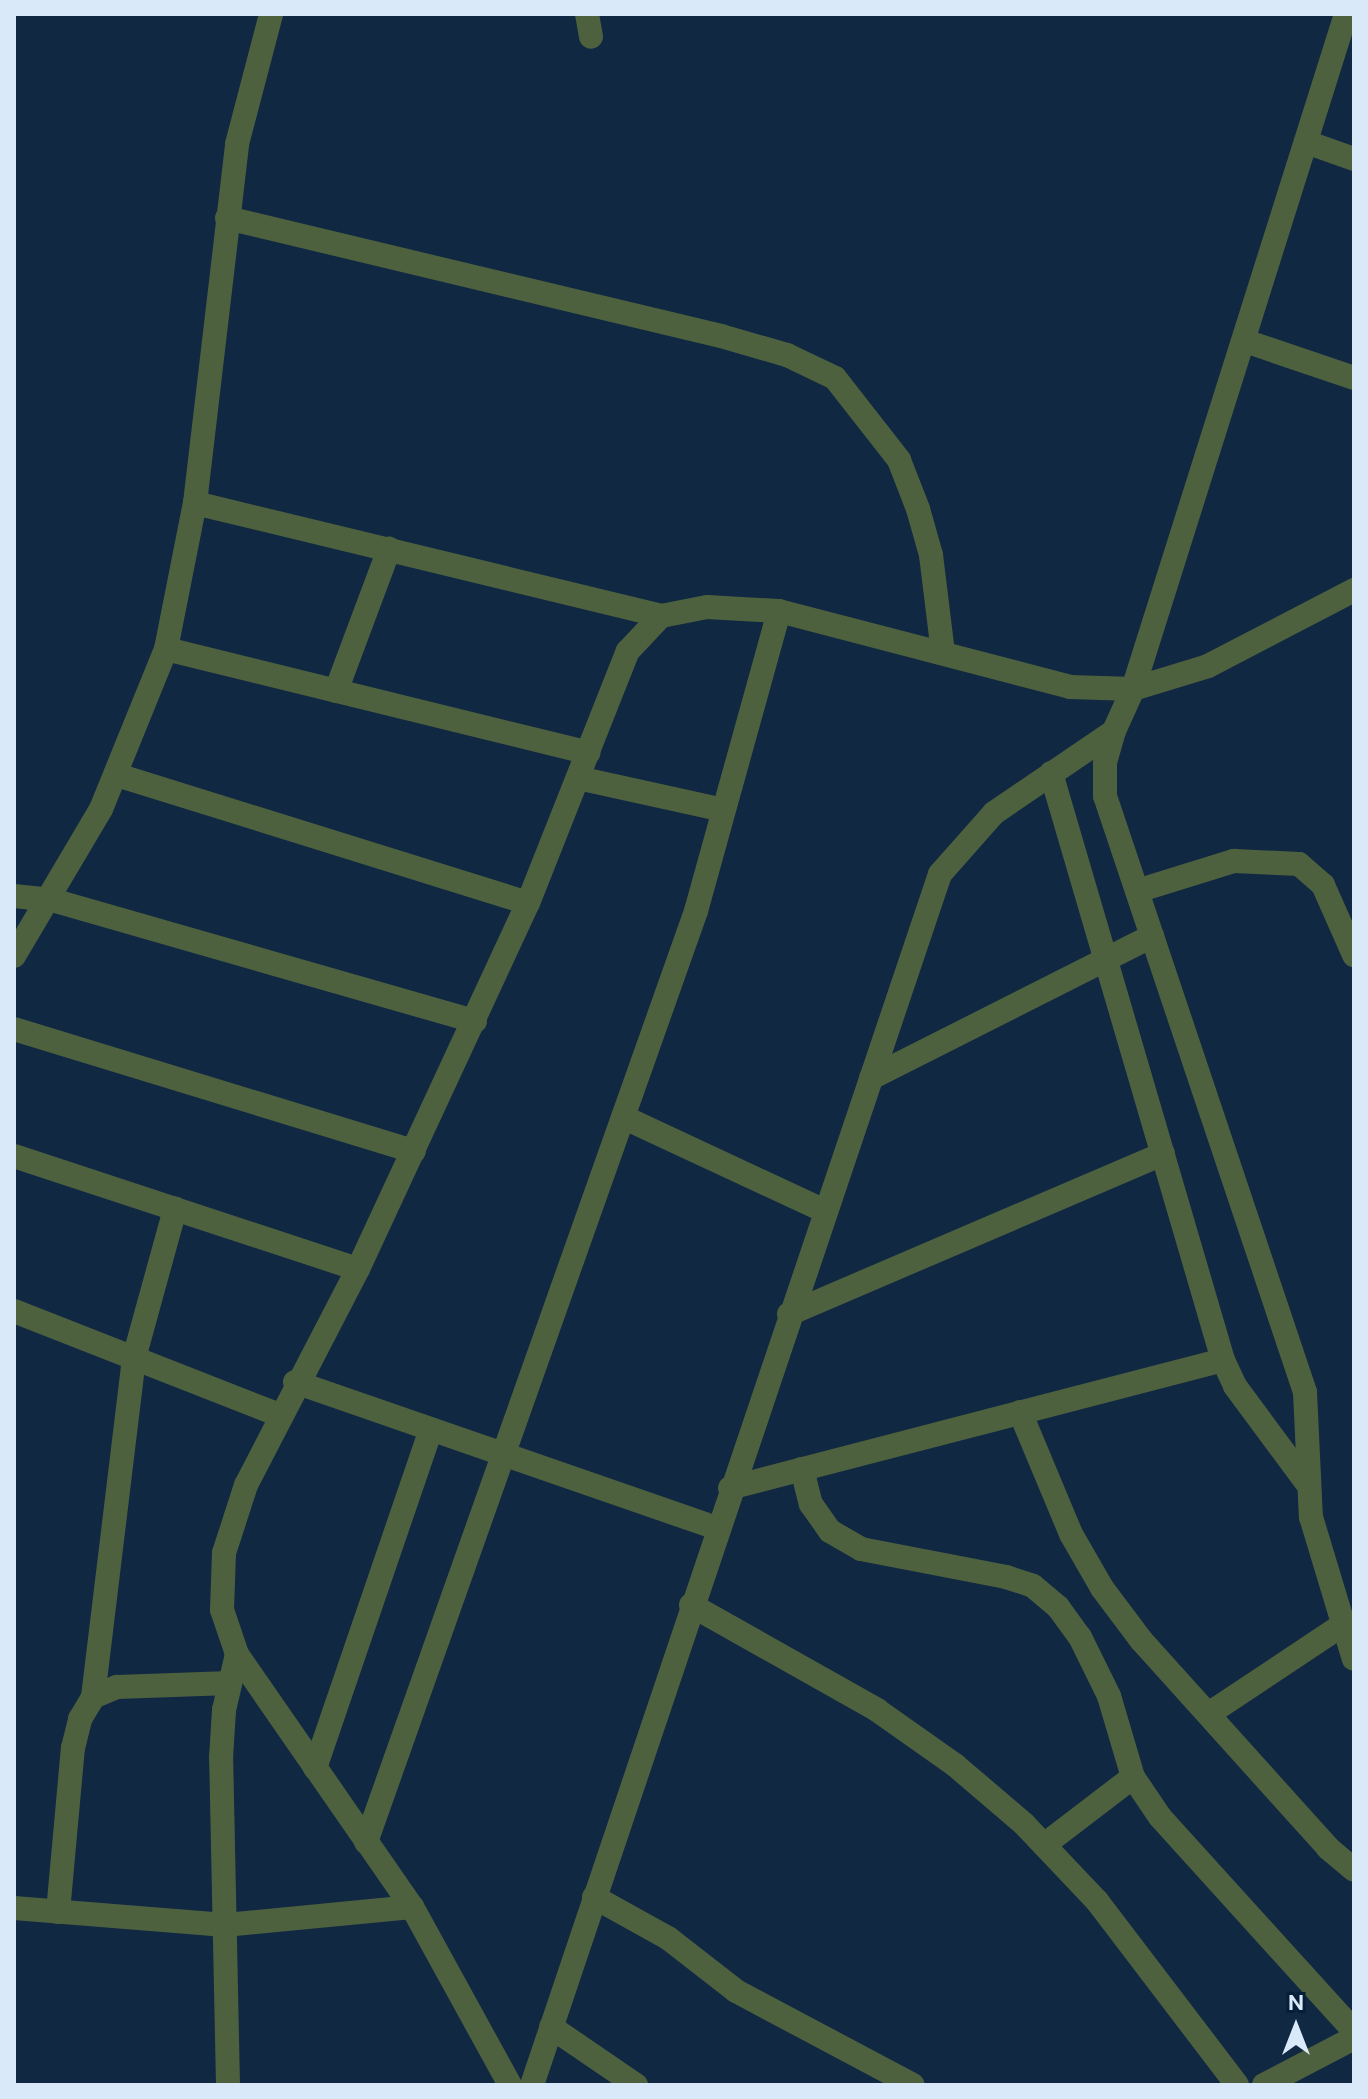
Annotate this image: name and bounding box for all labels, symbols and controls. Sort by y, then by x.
north arrow [1256,1987,1336,2067]
text: N [1288,1988,1304,2017]

